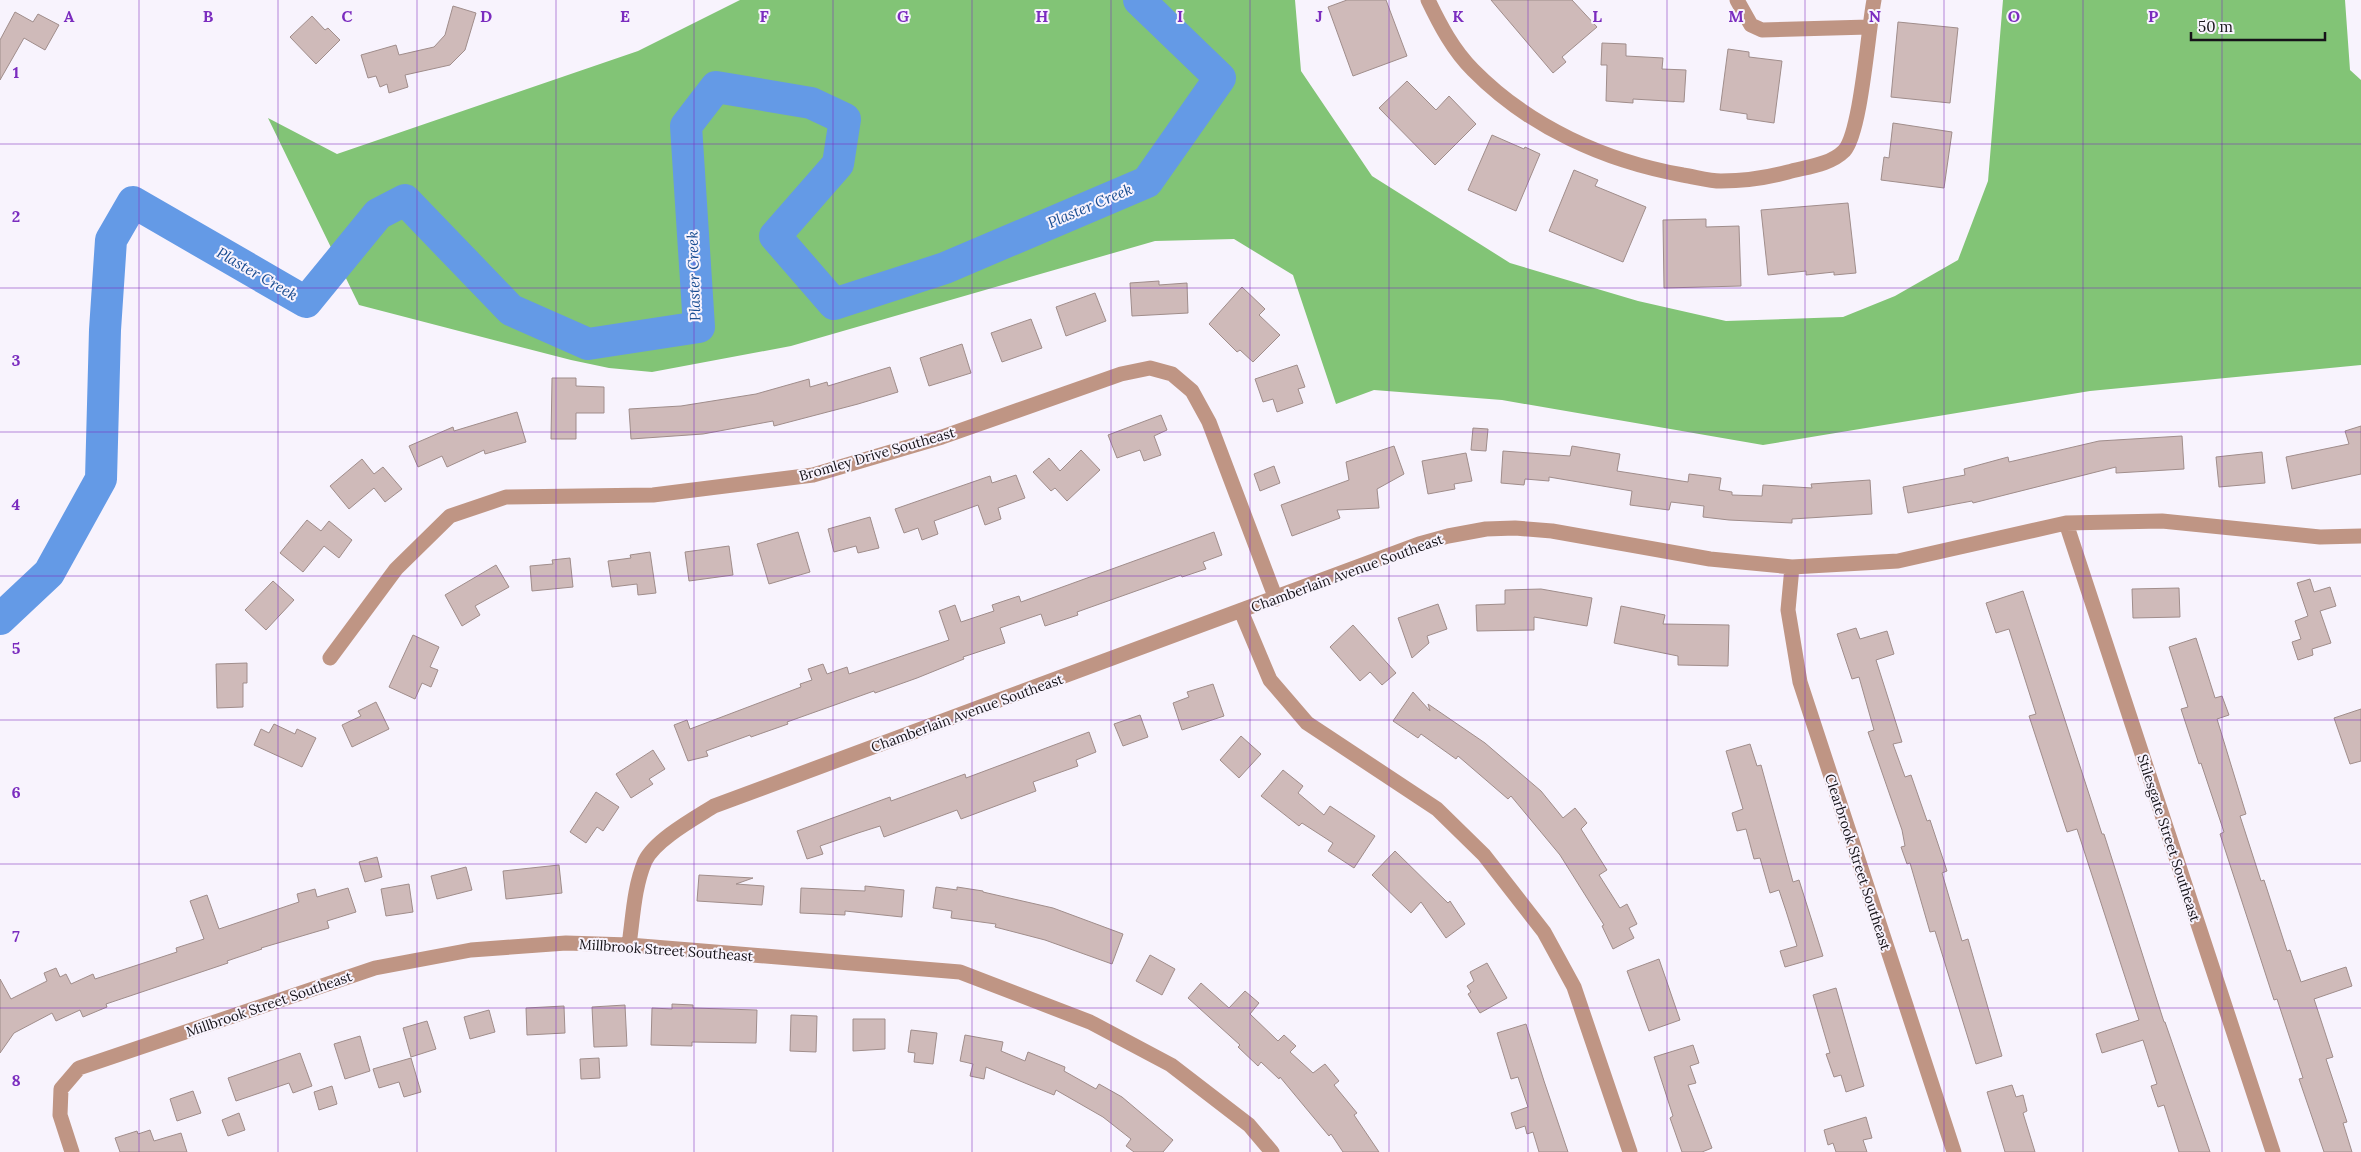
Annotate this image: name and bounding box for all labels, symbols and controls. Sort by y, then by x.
text: A [64,6,75,26]
text: B [203,6,214,26]
text: C [341,6,353,26]
text: D [480,6,492,26]
text: E [620,6,630,26]
text: F [759,6,769,26]
text: G [897,6,909,26]
text: H [1036,6,1049,26]
text: I [1177,6,1183,26]
text: J [1315,6,1323,26]
text: K [1452,6,1464,26]
text: L [1592,6,1602,26]
text: M [1728,6,1744,26]
text: N [1869,6,1881,26]
text: O [2008,6,2020,26]
text: P [2148,6,2158,26]
scale bar [2191,10,2325,42]
text: 50 m [2198,17,2233,36]
text: 1 [13,62,19,82]
water label: Plaster Creek [1045,179,1135,232]
text: 2 [12,206,20,226]
water label: Plaster Creek [682,230,705,321]
water label: Plaster Creek [213,243,301,304]
text: 3 [12,350,21,370]
street label: Bromley Drive Southeast [797,423,958,485]
text: 4 [12,494,21,514]
street label: Chamberlain Avenue Southeast [1249,530,1446,616]
text: 5 [12,638,21,658]
street label: Chamberlain Avenue Southeast [869,670,1066,756]
street label: Stilesgate Street Southeast [2133,752,2205,925]
street label: Clearbrook Street Southeast [1821,772,1895,953]
text: 6 [11,782,21,802]
text: 7 [12,926,20,946]
street label: Millbrook Street Southeast [578,935,754,965]
street label: Millbrook Street Southeast [184,967,355,1041]
text: 8 [11,1070,21,1090]

